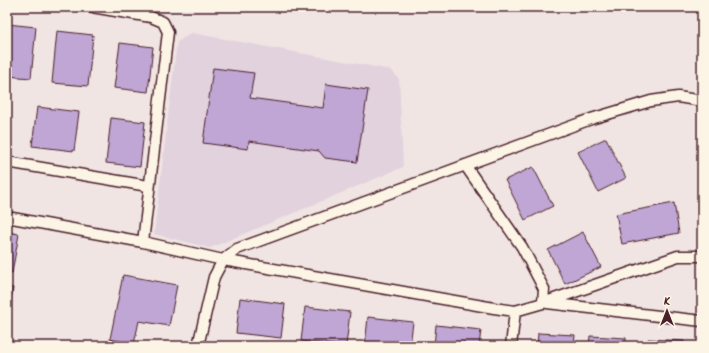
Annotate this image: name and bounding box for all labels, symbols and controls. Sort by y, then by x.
north arrow [647,291,687,331]
text: K [664,293,671,311]

